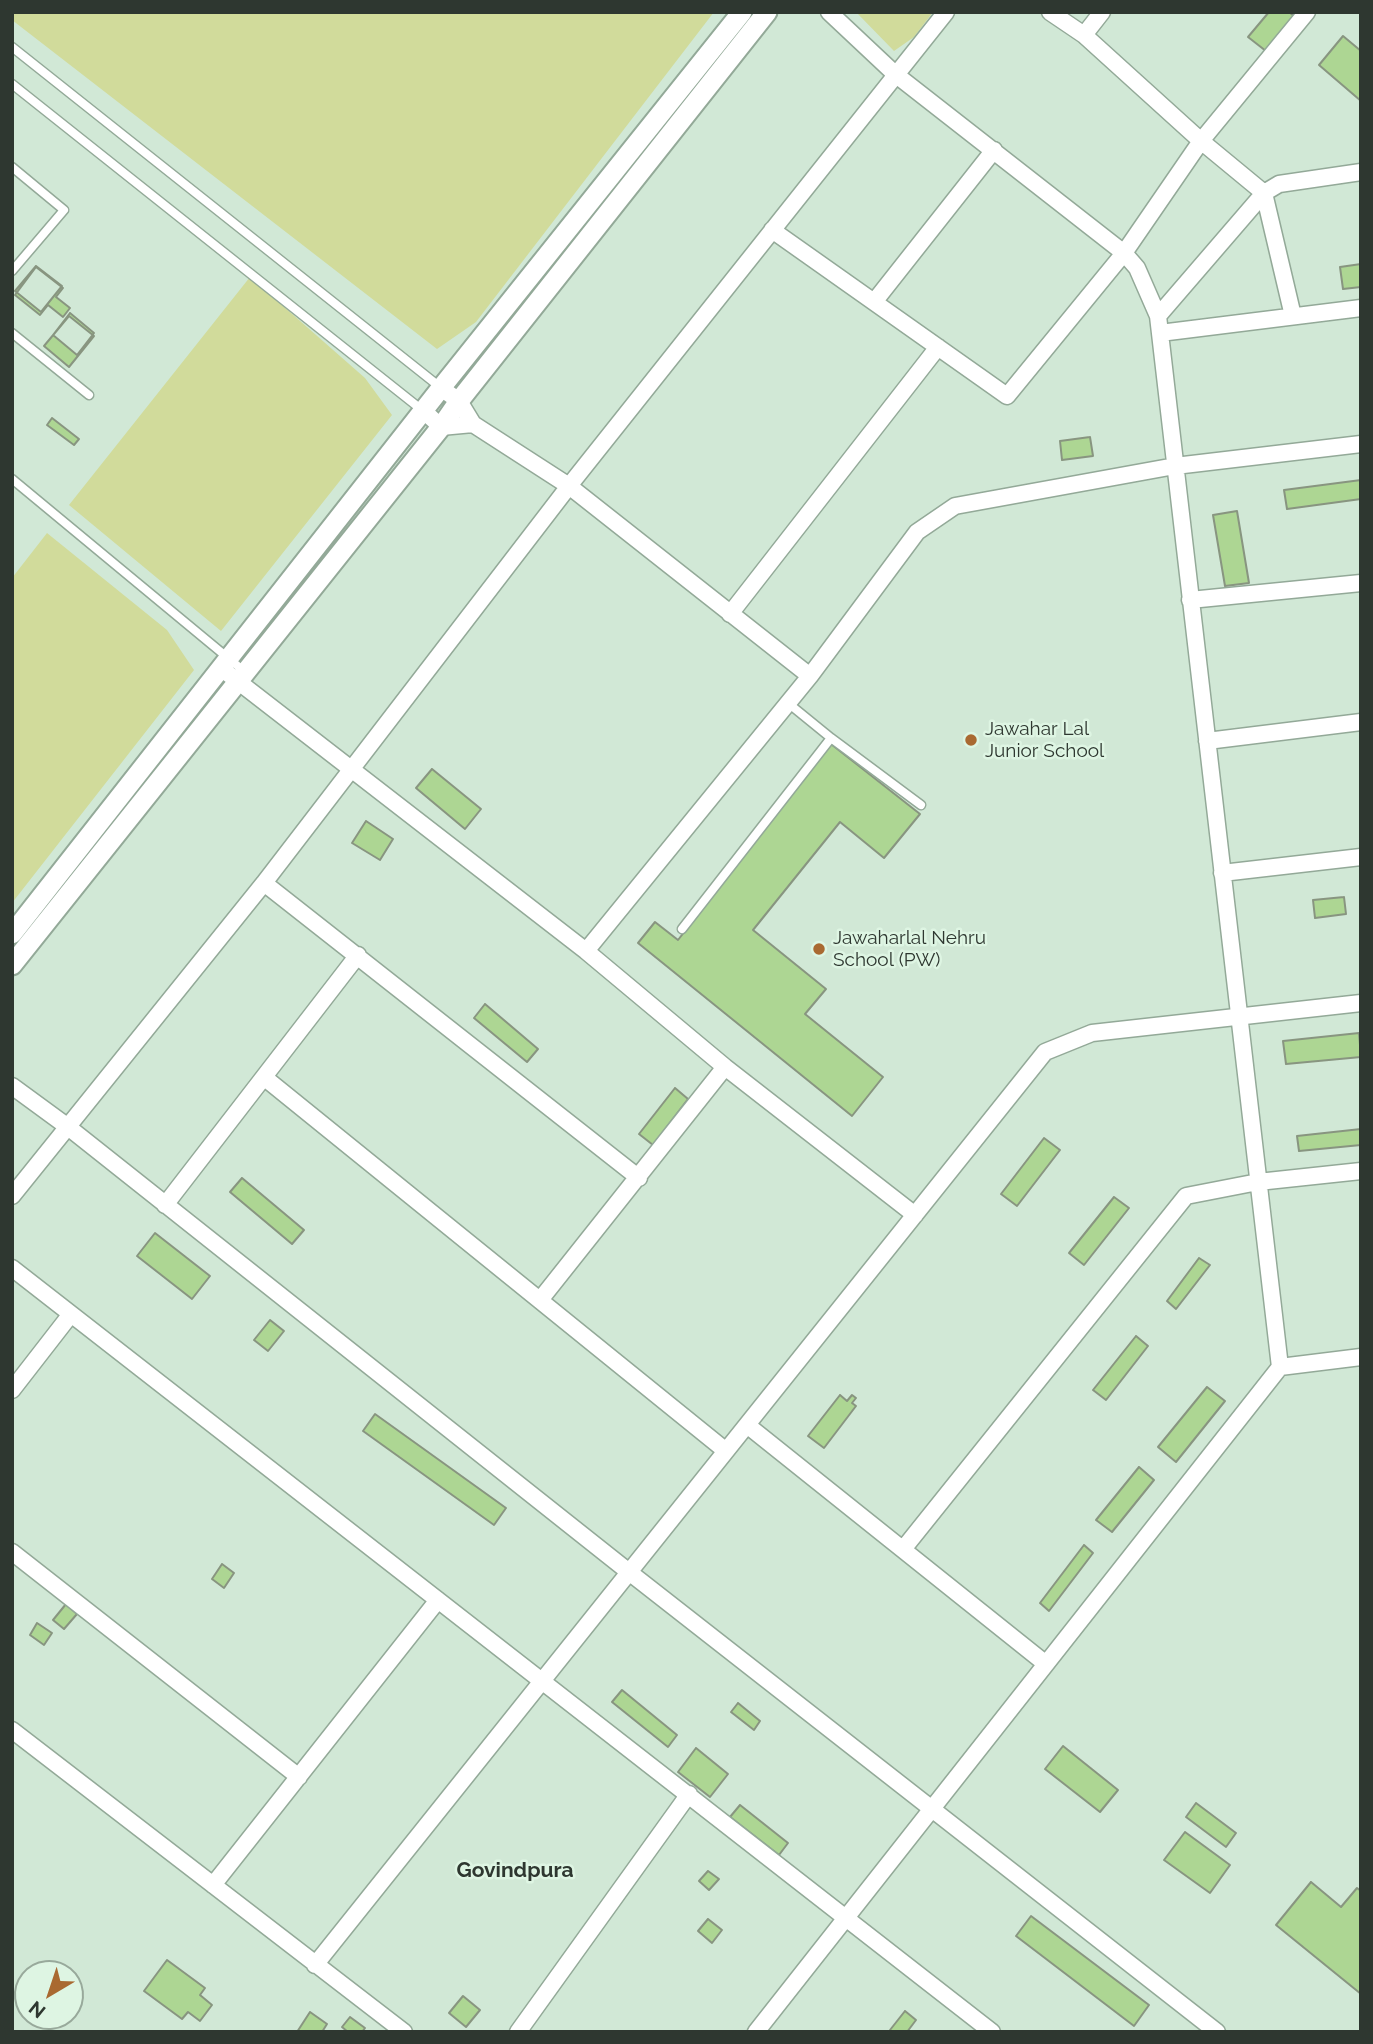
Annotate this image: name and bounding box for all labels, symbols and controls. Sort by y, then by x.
place label: Jawahar Lal Junior School [985,718,1104,762]
marker: Jawahar Lal Junior School [963,732,979,748]
place label: Jawaharlal Nehru School (PW) [833,927,986,971]
marker: Jawaharlal Nehru School (PW) [811,941,827,957]
district label: Govindpura [456,1858,574,1884]
north arrow [14,1960,84,2030]
text: N [24,1997,50,2023]

